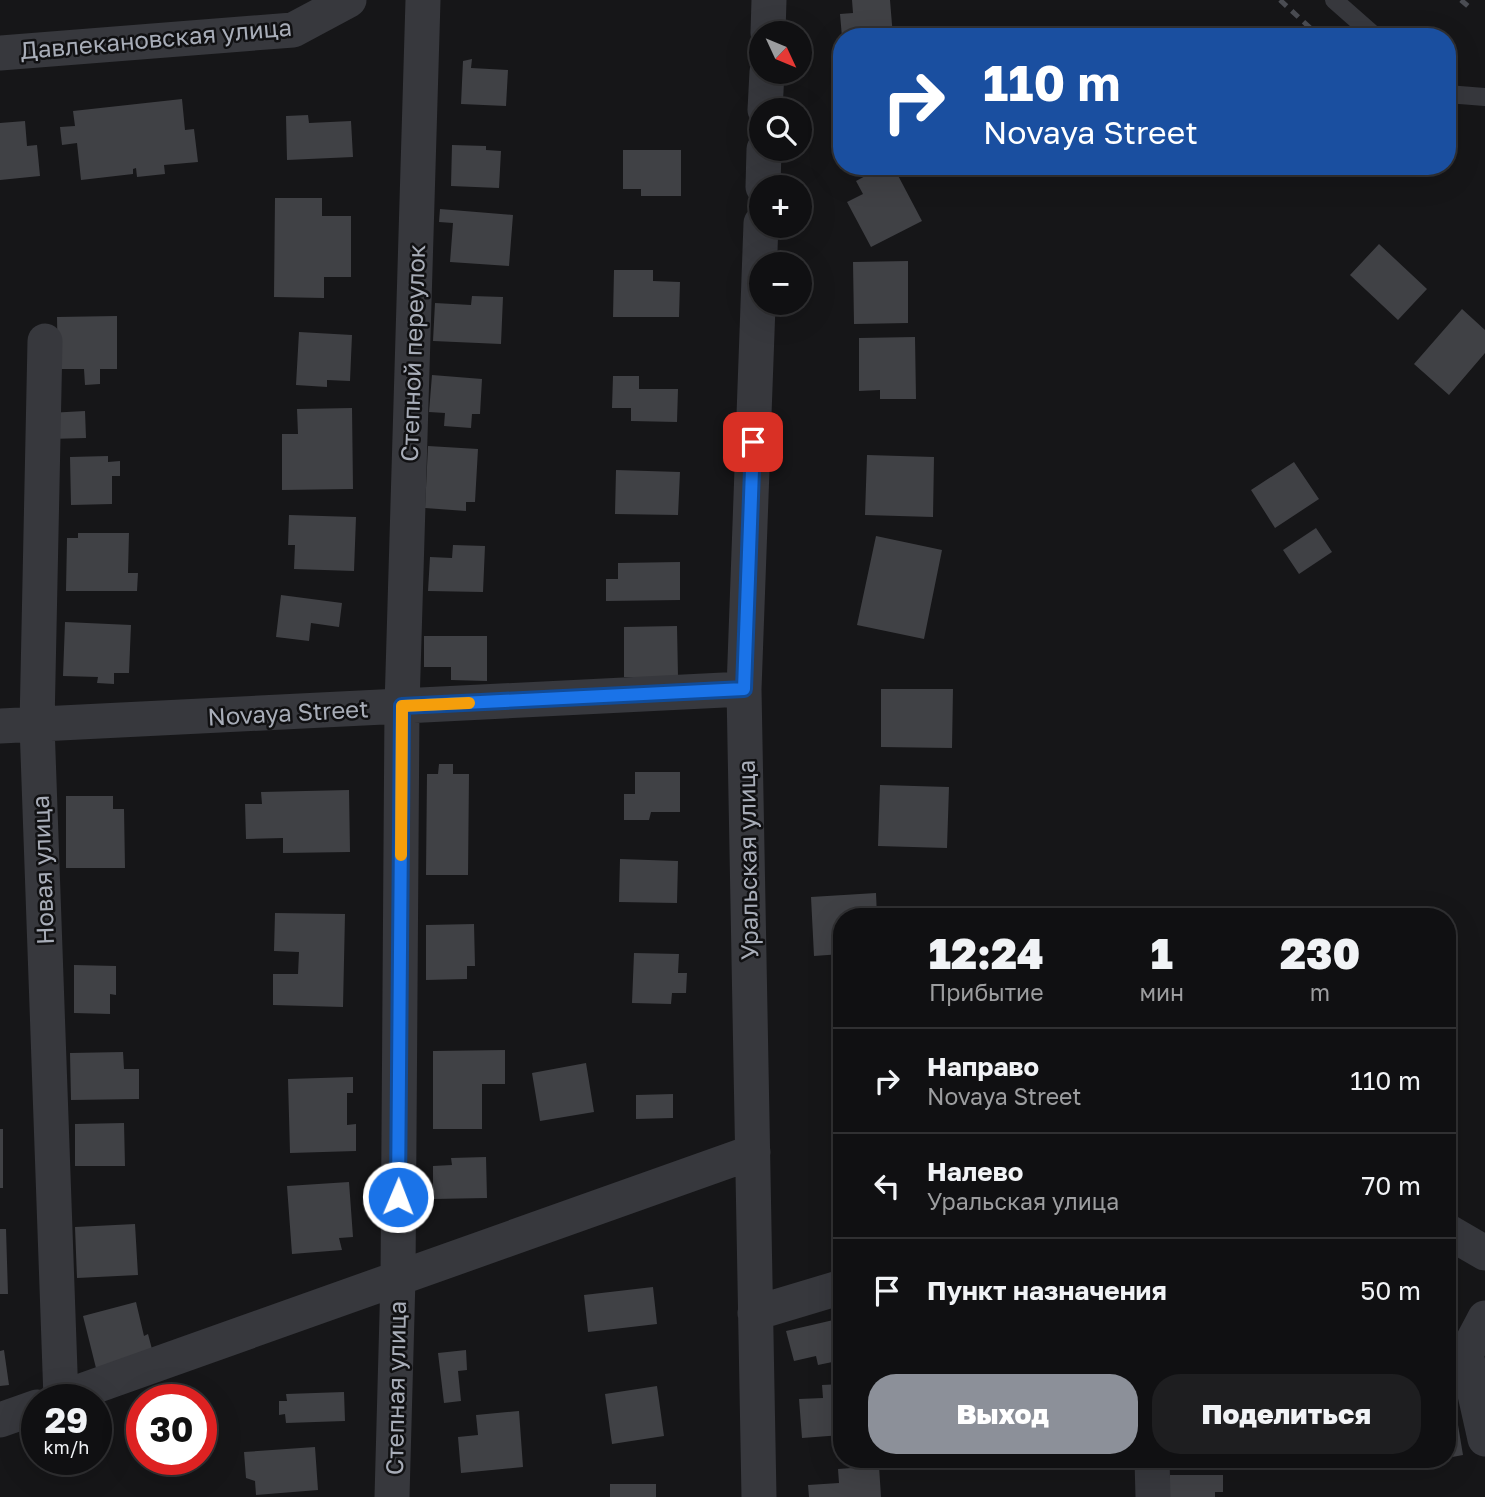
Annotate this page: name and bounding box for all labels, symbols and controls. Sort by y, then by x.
street label: Давлекановская улица [19,12,293,64]
north arrow [749,21,812,84]
map controls [749,21,812,315]
text: 110 m [983,53,1120,112]
icon: right [868,56,959,147]
button: search [749,98,812,161]
text: Novaya Street [983,113,1198,151]
button: + [749,175,812,238]
street label: Степной переулок [394,244,430,462]
button: − [749,252,812,315]
pin [723,412,783,472]
icon: arrive [734,423,772,461]
street label: Novaya Street [207,693,369,731]
street label: Уральская улица [731,759,763,961]
street label: Новая улица [25,795,59,945]
text: 12:24 [929,928,1044,978]
text: 1 [1151,928,1173,978]
text: 230 [1280,928,1360,978]
text: Прибытие [929,978,1044,1006]
text: мин [1139,978,1184,1006]
text: m [1310,978,1330,1006]
text: Направо [927,1051,1039,1082]
icon: right [868,1062,906,1100]
text: 110 m [1350,1065,1421,1096]
text: Novaya Street [927,1082,1082,1110]
text: Налево [927,1156,1023,1187]
position arrow [361,1160,435,1234]
icon: left [868,1167,906,1205]
text: 70 m [1362,1170,1421,1201]
text: Уральская улица [927,1187,1119,1215]
icon: arrive [868,1272,906,1310]
text: Пункт назначения [927,1275,1167,1306]
text: 50 m [1360,1275,1421,1306]
street label: Степная улица [379,1301,411,1475]
button: Выход [868,1374,1138,1454]
button: Поделиться [1152,1374,1421,1454]
speed limit sign: 30 [126,1384,217,1475]
text: 29 [45,1399,88,1441]
text: km/h [44,1436,89,1458]

